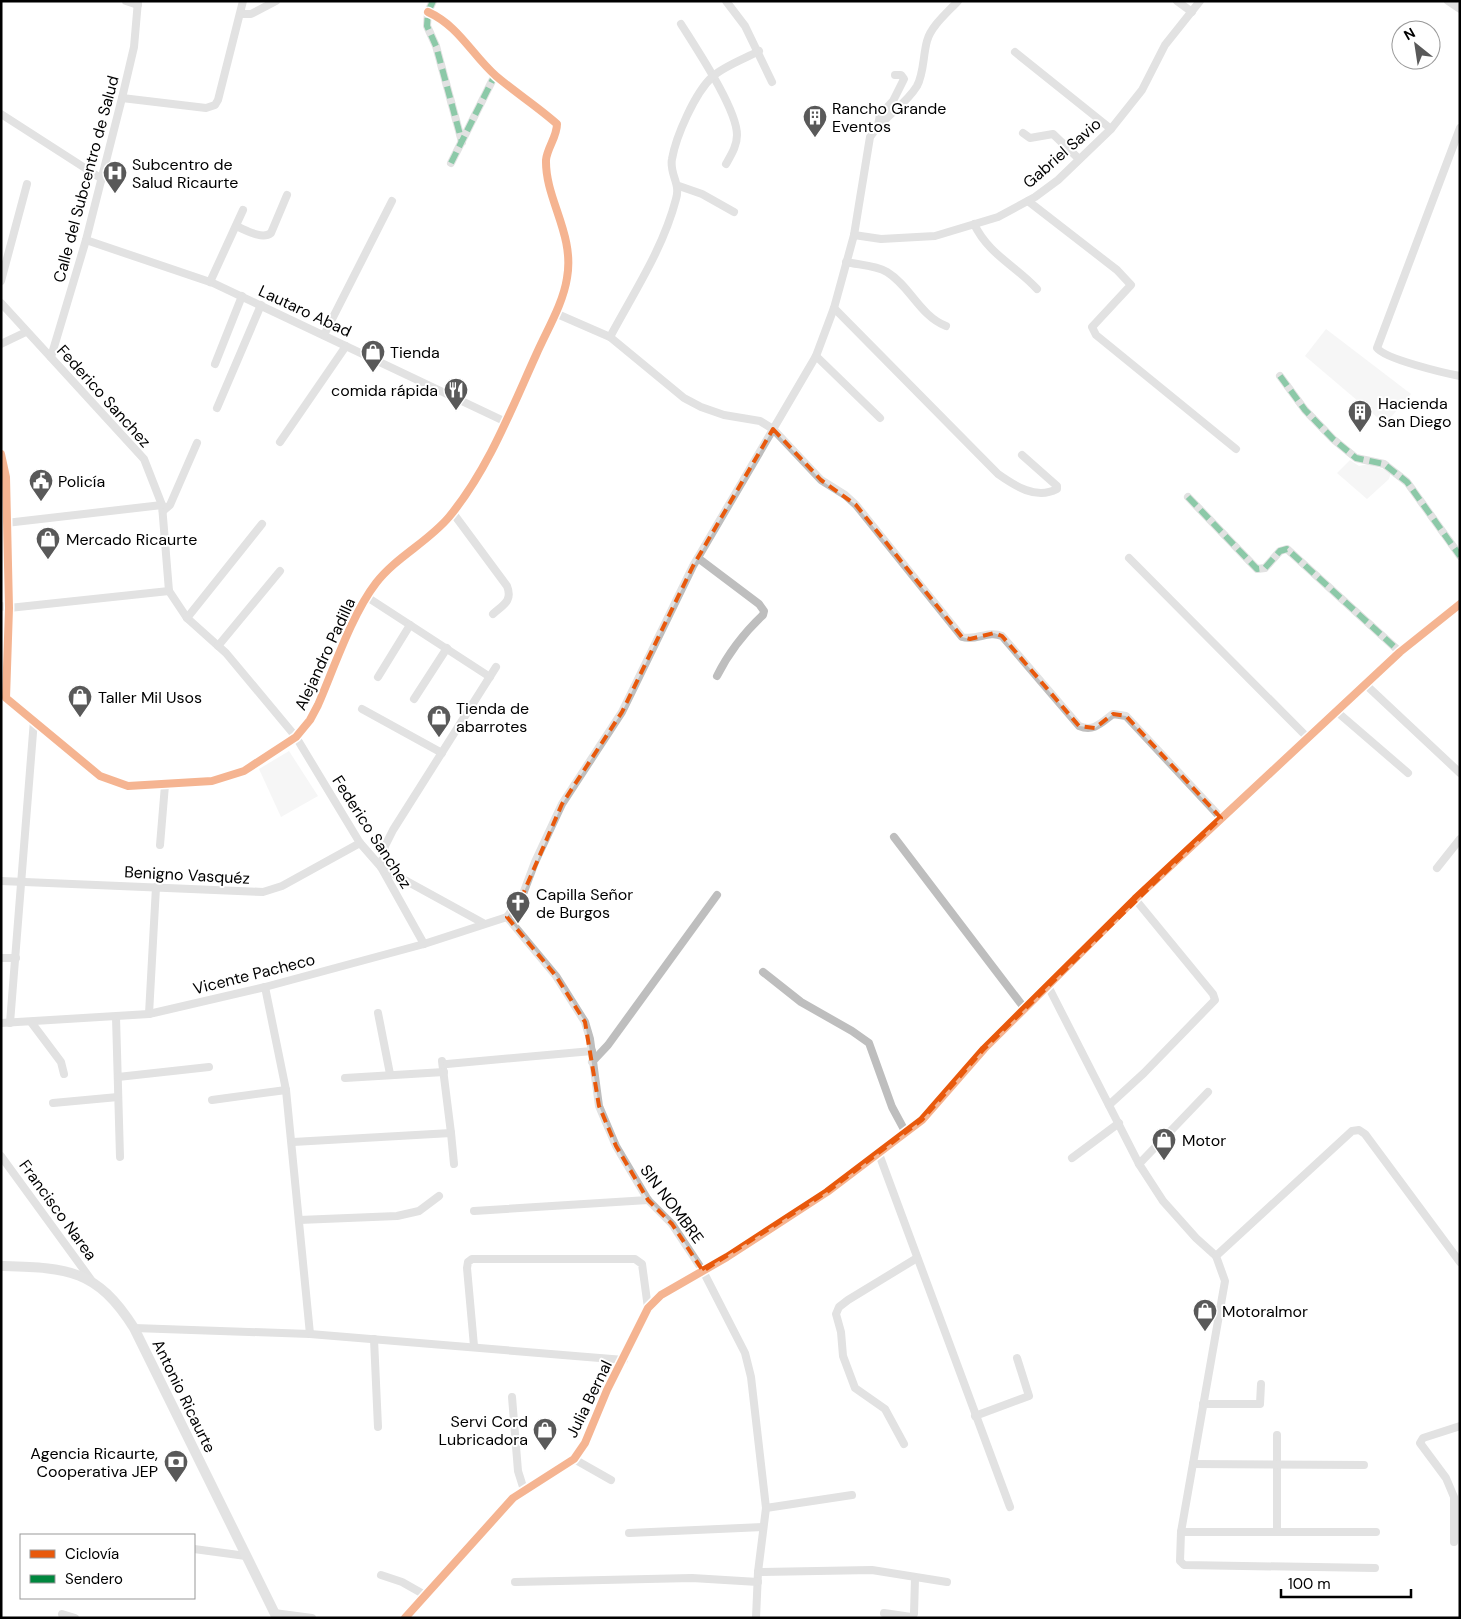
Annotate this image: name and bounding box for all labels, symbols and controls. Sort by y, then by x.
north arrow [1391,20,1441,70]
text: N [1401,23,1418,44]
street label: Calle del Subcentro de Salud [48,73,124,285]
place label: Rancho Grande Eventos [832,98,946,137]
building icon: Rancho Grande Eventos [802,104,828,138]
street label: Gabriel Savio [1019,113,1105,193]
place label: Subcentro de Salud Ricaurte [132,154,238,193]
hospital icon: Subcentro de Salud Ricaurte [102,160,128,194]
street label: Lautaro Abad [255,280,355,342]
shop icon: Tienda [360,339,386,373]
street label: Federico Sanchez [52,340,156,452]
place label: Tienda [390,342,440,363]
restaurant icon: comida rápida [443,377,469,411]
place label: comida rápida [331,380,438,401]
place label: Hacienda San Diego [1378,393,1451,432]
building icon: Hacienda San Diego [1347,399,1373,433]
public building icon: Policía [28,468,54,502]
place label: Policía [58,471,105,492]
shop icon: Mercado Ricaurte [35,526,61,560]
place label: Mercado Ricaurte [66,529,197,550]
street label: Alejandro Padilla [290,594,360,714]
shop icon: Taller Mil Usos [67,684,93,718]
place label: Taller Mil Usos [98,687,202,708]
place label: Tienda de abarrotes [456,698,529,737]
shop icon: Tienda de abarrotes [426,704,452,738]
street label: Federico Sanchez [328,771,416,893]
street label: Benigno Vasquéz [124,861,250,889]
place label: Capilla Señor de Burgos [536,884,633,923]
church icon: Capilla Señor de Burgos [505,890,531,924]
street label: Vicente Pacheco [191,949,317,999]
shop icon: Motor [1151,1127,1177,1161]
place label: Motor [1182,1130,1226,1151]
street label: Francisco Narea [14,1156,102,1264]
street label: SIN NOMBRE [635,1160,709,1248]
shop icon: Motoralmor [1192,1298,1218,1332]
place label: Motoralmor [1222,1301,1308,1322]
street label: Antonio Ricaurte [147,1336,221,1456]
street label: Julia Bernal [561,1357,617,1441]
place label: Servi Cord Lubricadora [439,1411,528,1450]
shop icon: Servi Cord Lubricadora [532,1417,558,1451]
place label: Agencia Ricaurte, Cooperativa JEP [30,1443,158,1482]
bank icon: Agencia Ricaurte, Cooperativa JEP [163,1449,189,1483]
legend [20,1534,195,1599]
text: Ciclovía [65,1544,119,1564]
scale bar [1281,1566,1411,1598]
text: Sendero [65,1569,123,1589]
text: 100 m [1288,1574,1331,1594]

